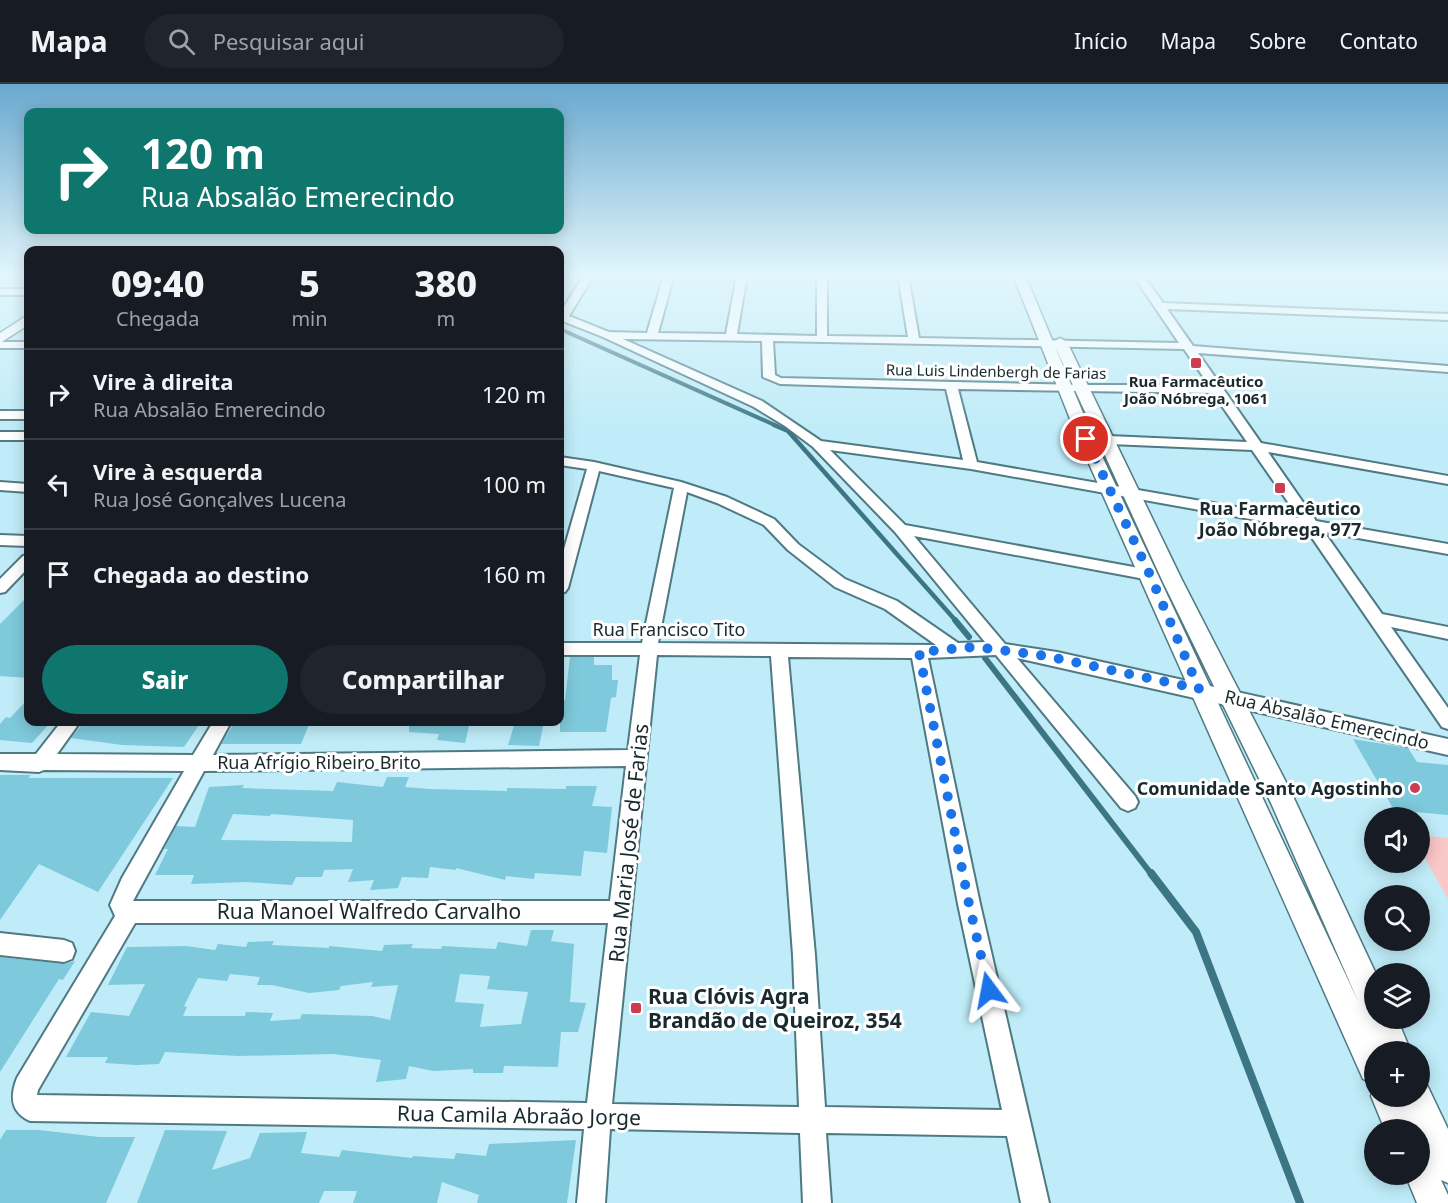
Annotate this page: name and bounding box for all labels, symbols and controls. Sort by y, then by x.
search box [144,14,564,68]
text: Mapa [30,22,108,60]
icon: search [165,25,198,58]
text: Pesquisar aqui [213,26,365,56]
text: Início [1074,27,1128,55]
text: Mapa [1161,27,1216,55]
text: Sobre [1249,27,1306,55]
text: Contato [1339,27,1418,55]
text: 120 m [141,124,265,181]
icon: right [42,132,120,210]
text: Rua Absalão Emerecindo [141,178,455,215]
text: 09:40 [111,259,204,308]
text: 5 [299,259,320,308]
text: 380 [415,259,477,308]
text: Chegada [116,305,199,332]
text: min [291,305,328,332]
text: m [436,305,455,332]
marker: Rua Farmacêutico João Nóbrega, 1061 [1189,356,1203,370]
street label: Rua Luis Lindenbergh de Farias [886,359,1106,383]
text: Vire à direita [93,366,233,396]
place label: Rua Farmacêutico João Nóbrega, 1061 [1122,371,1268,408]
icon: right [42,378,75,411]
text: 120 m [482,379,546,409]
text: Rua Absalão Emerecindo [93,396,326,423]
pin [1060,413,1111,464]
icon: arrive [1069,422,1102,455]
text: Vire à esquerda [93,456,263,486]
icon: left [42,468,75,501]
text: 100 m [482,469,546,499]
marker: Rua Farmacêutico João Nóbrega, 977 [1273,481,1287,495]
text: Rua José Gonçalves Lucena [93,486,346,513]
place label: Rua Farmacêutico João Nóbrega, 977 [1197,496,1361,541]
icon: arrive [42,558,75,591]
text: Chegada ao destino [93,559,309,589]
text: 160 m [482,559,546,589]
street label: Rua Francisco Tito [593,617,745,641]
button: Sair [42,645,288,714]
button: Compartilhar [300,645,546,714]
street label: Rua Absalão Emerecindo [1222,684,1432,754]
street label: Rua Maria José de Farias [602,722,654,964]
street label: Rua Afrígio Ribeiro Brito [217,750,421,774]
place label: Comunidade Santo Agostinho [1137,776,1403,800]
marker: Comunidade Santo Agostinho [1408,781,1422,795]
map controls [1364,807,1430,1185]
button: sound [1364,807,1430,873]
button: search [1364,885,1430,951]
street label: Rua Manoel Walfredo Carvalho [217,897,521,925]
position arrow [957,958,1021,1022]
button: layers [1364,963,1430,1029]
place label: Rua Clóvis Agra Brandão de Queiroz, 354 [648,982,902,1034]
marker: Rua Clóvis Agra Brandão de Queiroz, 354 [629,1001,643,1015]
button: + [1364,1041,1430,1107]
street label: Rua Camila Abraão Jorge [397,1099,641,1131]
button: − [1364,1119,1430,1185]

